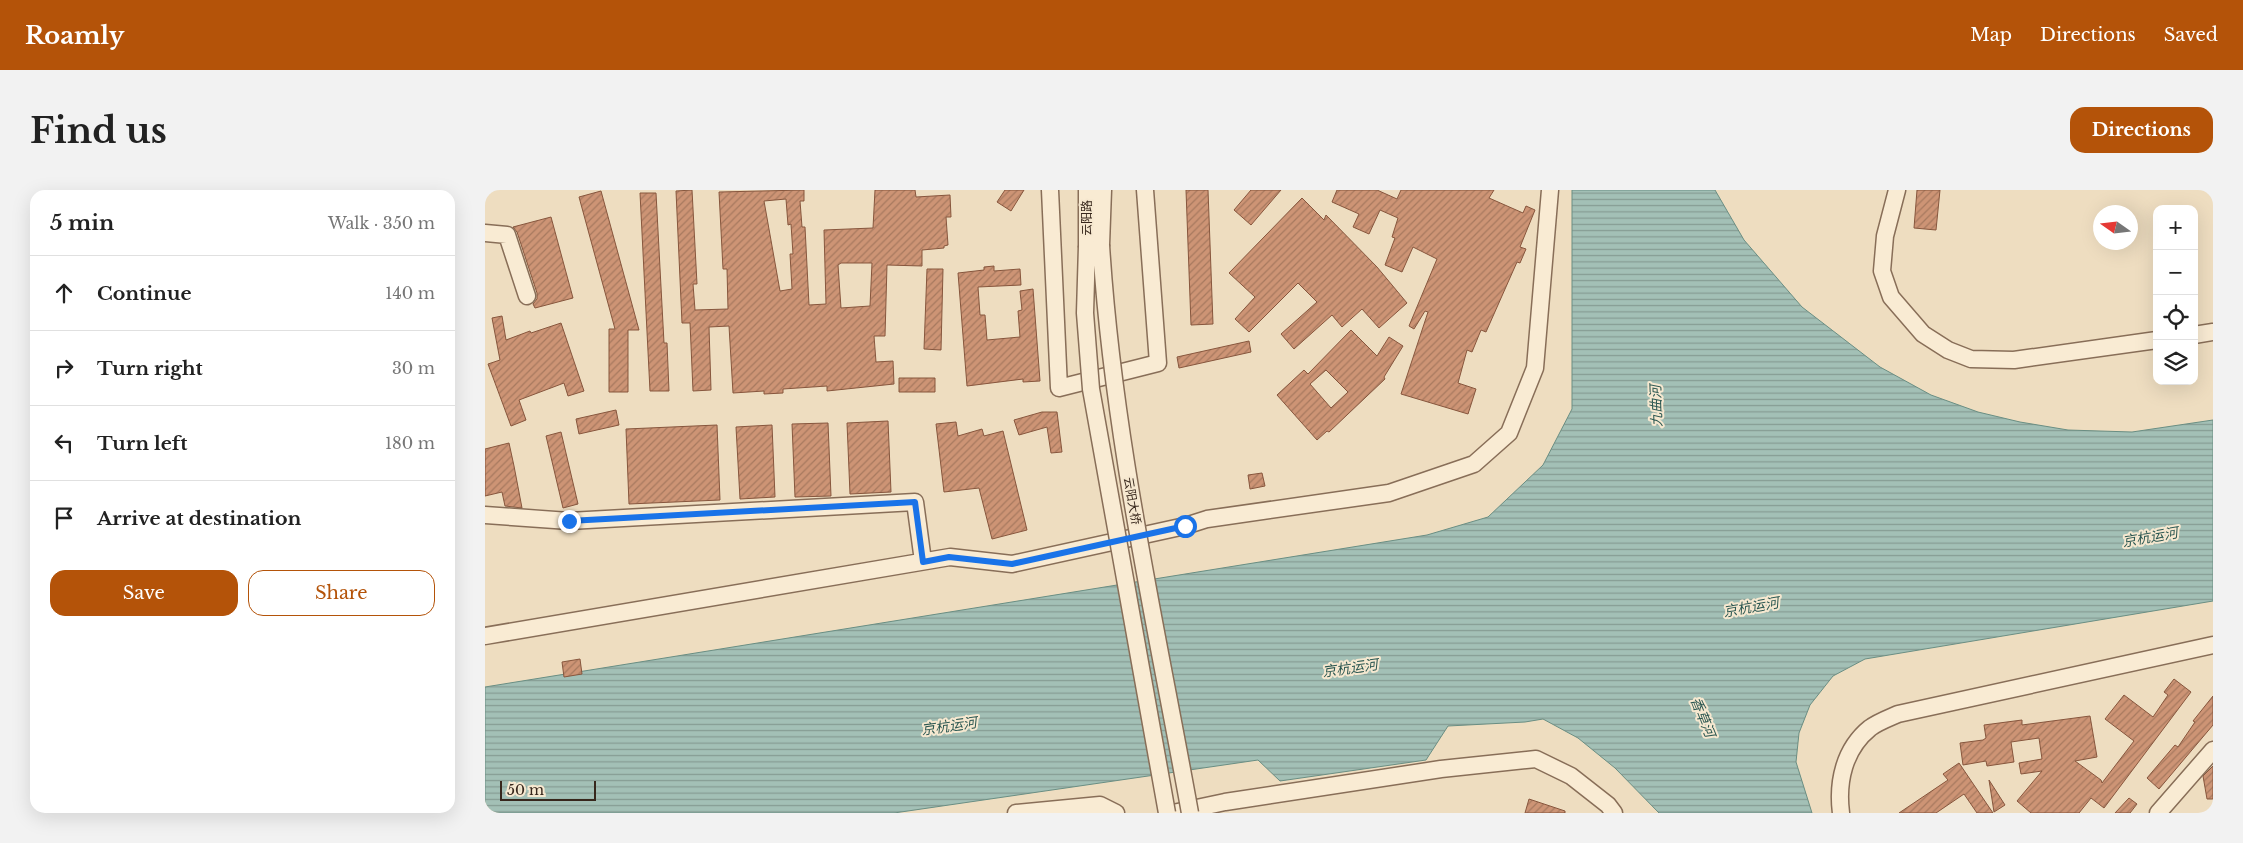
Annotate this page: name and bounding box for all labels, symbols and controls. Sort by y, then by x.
text: Roamly [25,21,124,50]
text: Map [1970,24,2012,46]
text: Directions [2040,24,2136,46]
text: Saved [2164,24,2218,46]
button: Directions [2070,107,2213,153]
text: Find us [30,109,167,152]
street label: 云阳路 [1079,200,1094,236]
north arrow [2093,205,2138,250]
map controls [2153,205,2198,385]
button: + [2153,205,2198,250]
text: 5 min [50,210,114,236]
text: Walk · 350 m [328,213,435,233]
button: − [2153,250,2198,295]
icon: ahead [50,279,78,307]
text: Continue [97,282,192,305]
text: 140 m [385,283,435,303]
button: locate [2153,295,2198,340]
button: layers [2153,340,2198,385]
icon: right [50,354,78,382]
text: Turn right [97,357,203,380]
text: 30 m [392,358,435,378]
water label: 九曲河 [1646,382,1666,427]
icon: left [50,429,78,457]
text: Turn left [97,432,188,455]
text: 180 m [385,433,435,453]
street label: 云阳大桥 [1121,476,1144,526]
icon: arrive [50,504,78,532]
text: Arrive at destination [97,507,301,530]
route end [558,510,581,533]
route start [1174,515,1197,538]
water label: 京杭运河 [2121,523,2182,551]
button: Save [50,570,238,616]
button: Share [248,570,435,616]
water label: 京杭运河 [1722,593,1783,621]
water label: 京杭运河 [1321,655,1382,681]
water label: 香草河 [1687,694,1720,743]
water label: 京杭运河 [920,713,981,739]
scale bar [500,778,596,801]
text: 50 m [507,781,544,799]

